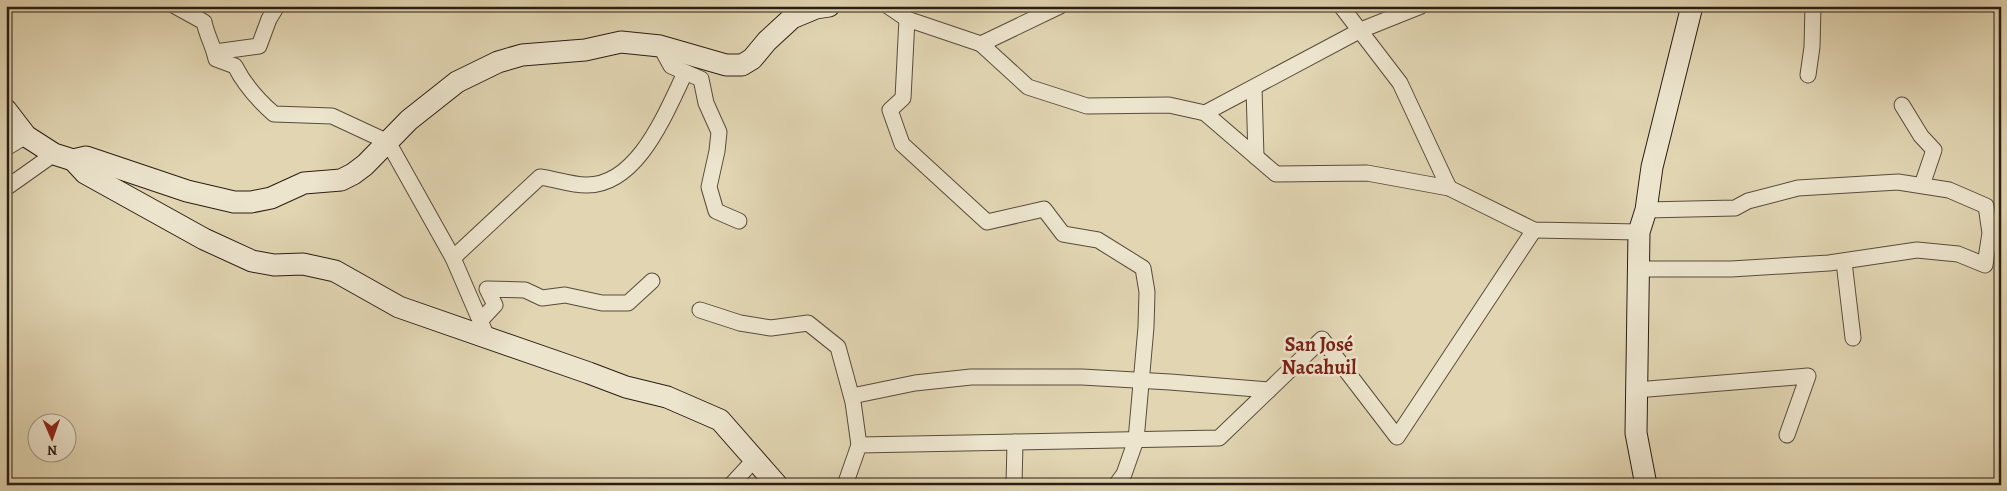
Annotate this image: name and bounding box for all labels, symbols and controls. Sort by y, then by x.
district label: San José Nacahuil [1282,331,1357,381]
north arrow [28,414,78,464]
text: N [47,441,58,460]

